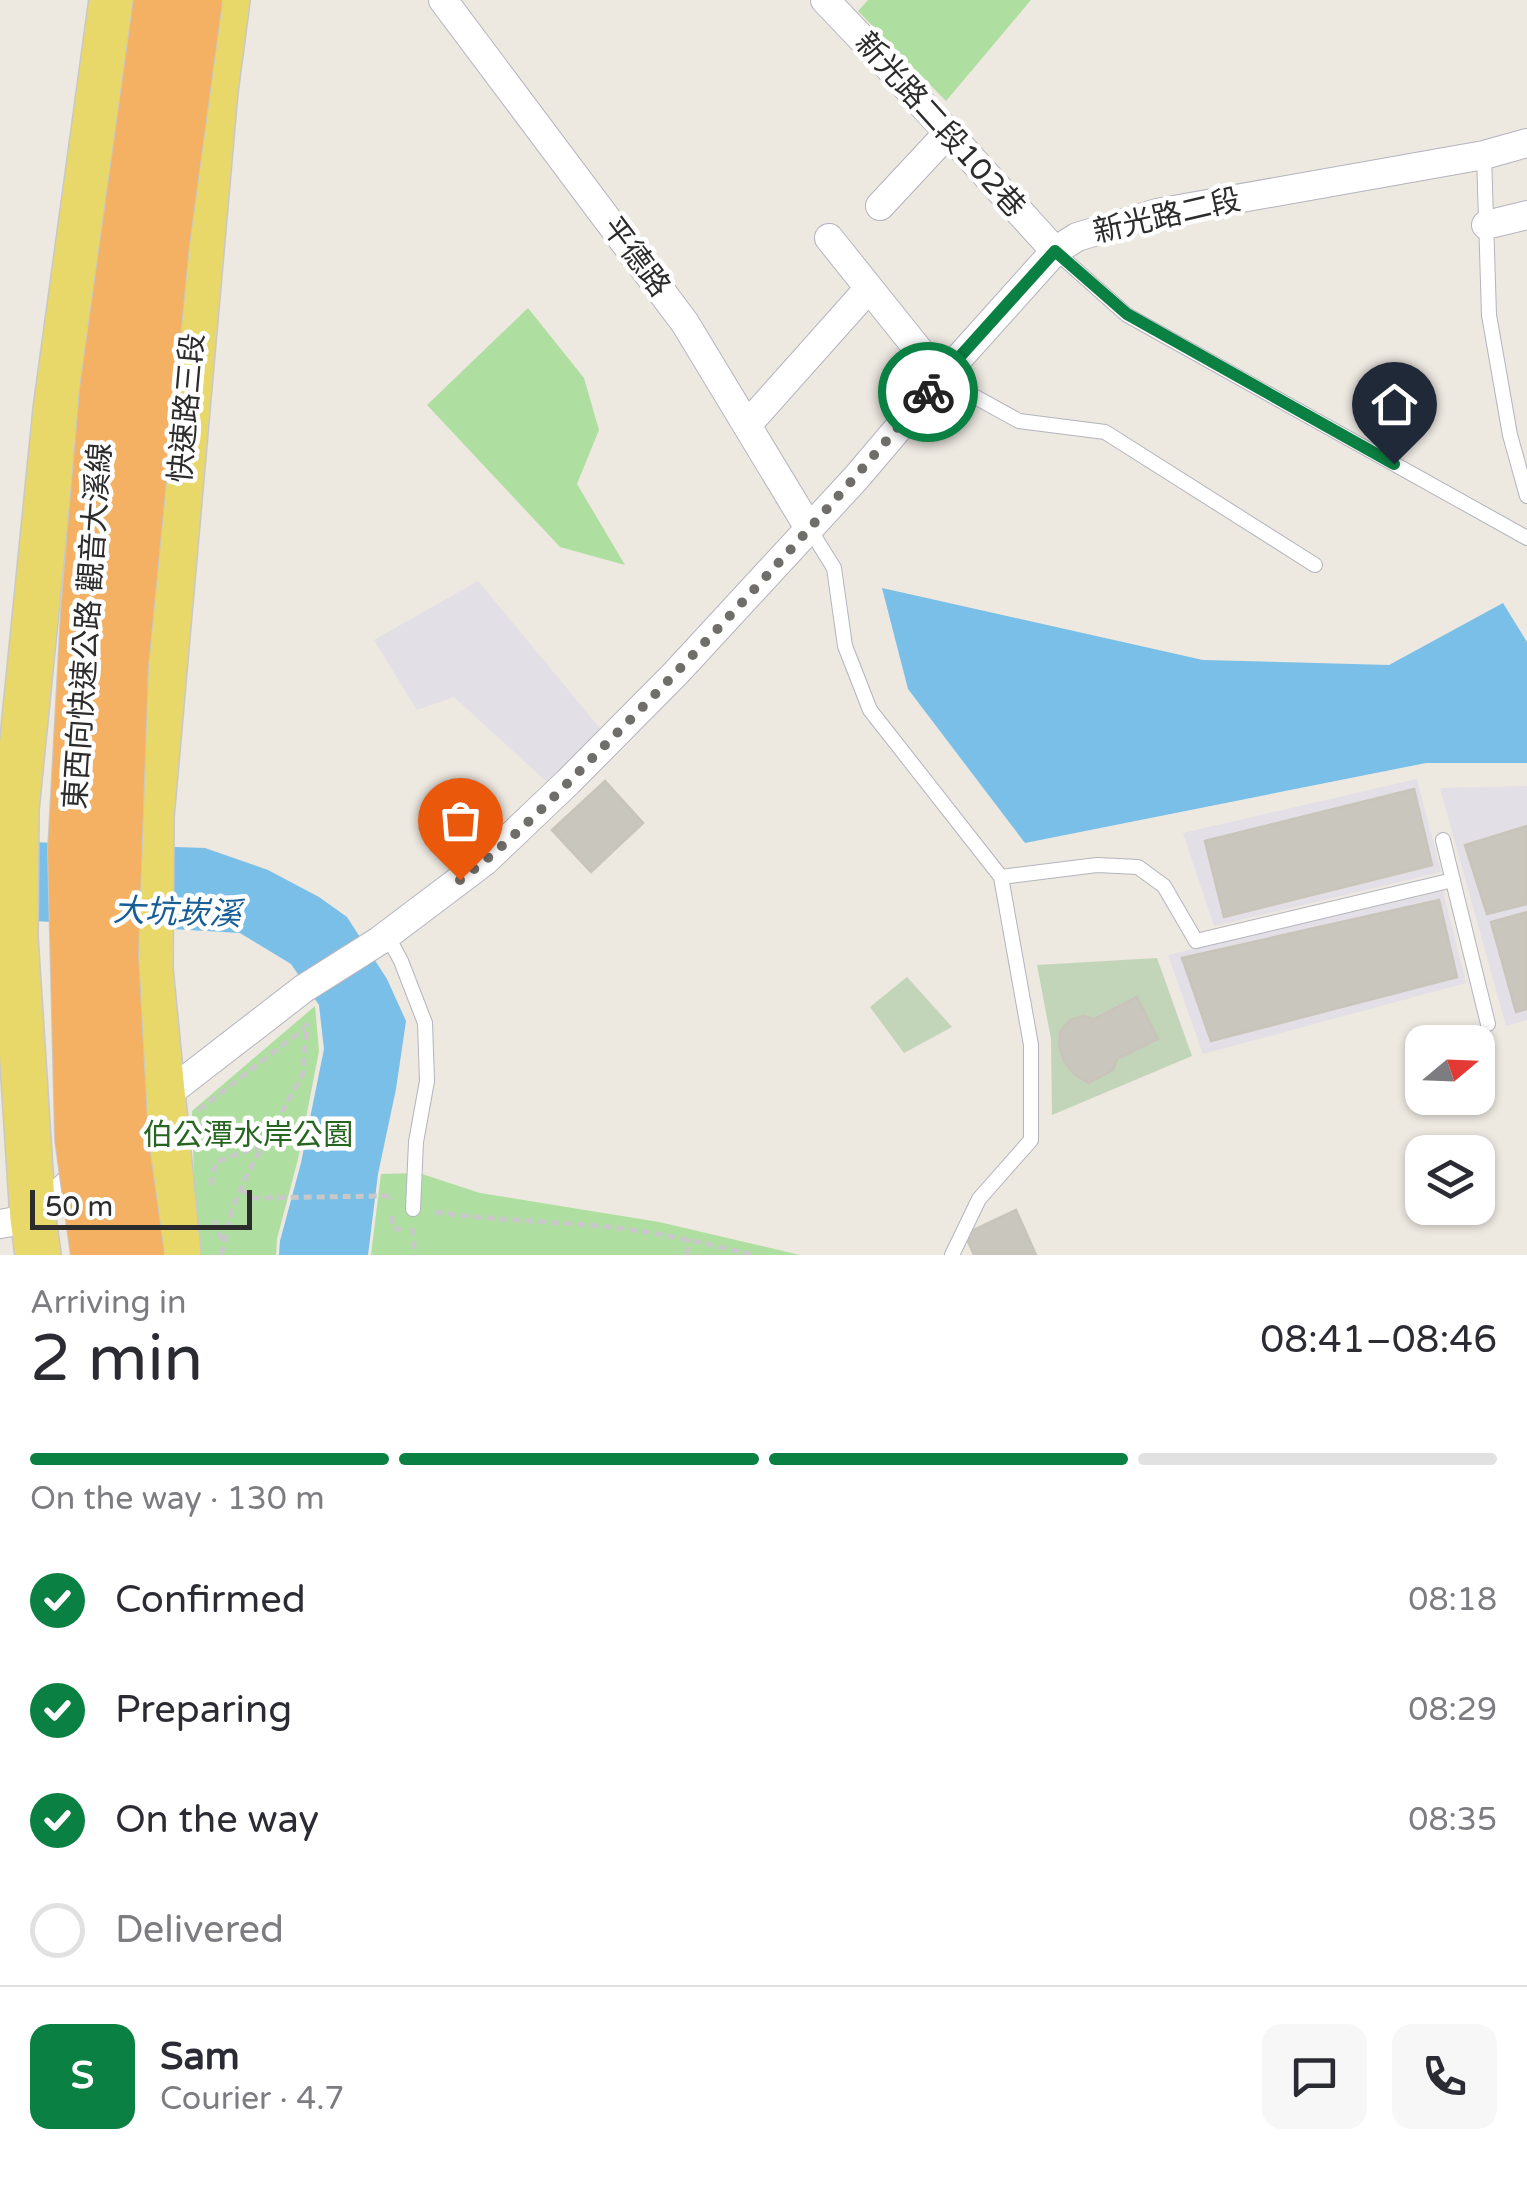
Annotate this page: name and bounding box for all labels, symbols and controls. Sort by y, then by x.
street label: 新光路二段102巷 [847,25,1033,225]
street label: 新光路二段 [1090,181,1244,251]
street label: 平德路 [594,210,678,304]
street label: 快速路三段 [162,332,212,484]
courier [878,342,978,442]
pin [1352,362,1437,465]
icon: bike [901,365,956,420]
icon: home [1367,377,1422,432]
street label: 東西向快速公路 觀音大溪線 [57,441,119,811]
pin [418,778,503,881]
icon: bag [433,793,488,848]
water label: 大坑崁溪 [112,892,246,934]
north arrow [1405,1025,1495,1115]
map controls [1405,1025,1495,1225]
park label: 伯公潭水岸公園 [143,1117,353,1154]
button: layers [1405,1135,1495,1225]
scale bar [30,1185,252,1230]
text: 50 m [45,1190,113,1224]
text: Arriving in [30,1284,187,1322]
text: 08:41–08:46 [1260,1317,1497,1363]
text: 2 min [30,1320,203,1399]
text: On the way · 130 m [30,1480,325,1518]
icon: check [30,1573,85,1628]
text: Confirmed [115,1577,306,1623]
text: 08:18 [1408,1581,1497,1619]
icon: check [30,1683,85,1738]
text: Preparing [115,1687,292,1733]
text: 08:29 [1408,1691,1497,1729]
icon: check [30,1793,85,1848]
text: On the way [115,1797,319,1843]
text: 08:35 [1408,1801,1497,1839]
text: Delivered [115,1907,284,1953]
button: chat [1262,2024,1367,2129]
button: phone [1392,2024,1497,2129]
text: Sam [160,2034,240,2080]
text: S [71,2053,94,2099]
text: Courier · 4.7 [160,2080,344,2118]

